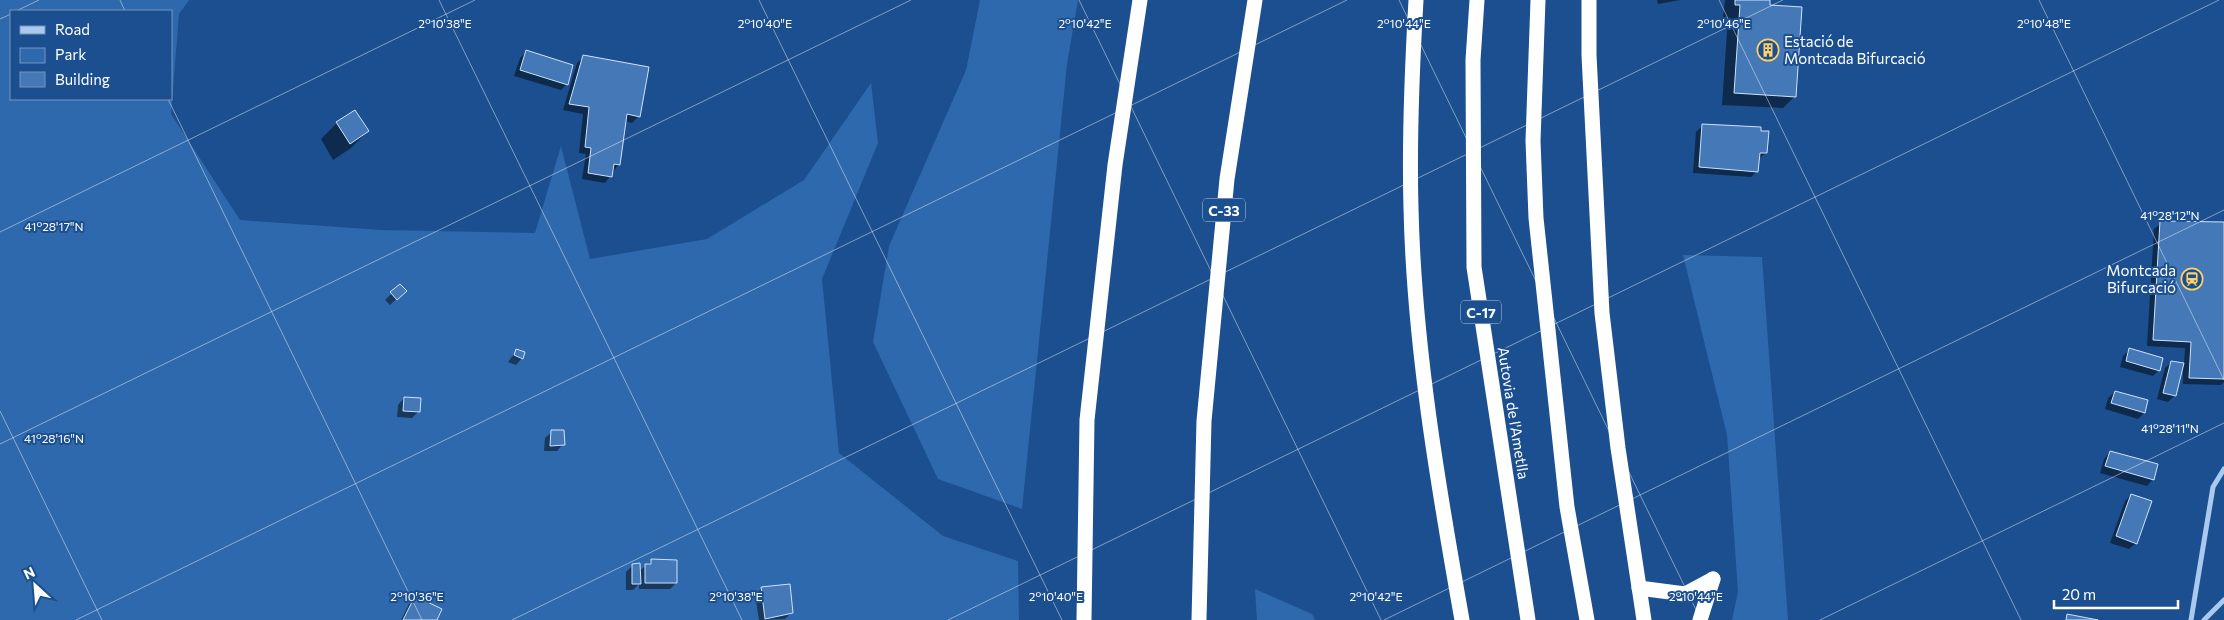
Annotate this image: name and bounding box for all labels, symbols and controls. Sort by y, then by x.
legend [10,10,172,100]
text: 2°10'38"E [418,16,472,30]
text: 2°10'40"E [738,16,792,30]
text: 2°10'42"E [1058,16,1112,30]
text: 2°10'44"E [1377,16,1431,30]
text: 2°10'46"E [1697,16,1751,30]
text: 2°10'48"E [2017,16,2071,30]
text: Road [55,20,90,38]
place label: Estació de Montcada Bifurcació [1784,32,1926,67]
building icon: Estació de Montcada Bifurcació [1756,38,1780,62]
text: Park [55,45,86,63]
text: Building [55,70,110,88]
road number: C-33 [1203,198,1245,222]
text: 41°28'12"N [2140,208,2200,222]
text: 41°28'17"N [24,219,84,233]
place label: Montcada Bifurcació [2106,261,2176,296]
station icon: Montcada Bifurcació [2180,267,2204,291]
road number: C-17 [1461,300,1501,324]
street label: Autovia de l'Ametlla [1495,345,1533,481]
text: 41°28'11"N [2141,421,2199,435]
text: 41°28'16"N [24,431,84,445]
north arrow [10,560,60,610]
text: N [21,563,38,583]
scale bar [2054,578,2178,610]
text: 20 m [2062,585,2096,603]
text: 2°10'36"E [390,589,444,603]
text: 2°10'38"E [709,589,763,603]
text: 2°10'40"E [1029,589,1083,603]
text: 2°10'42"E [1349,589,1403,603]
text: 2°10'44"E [1669,589,1723,603]

